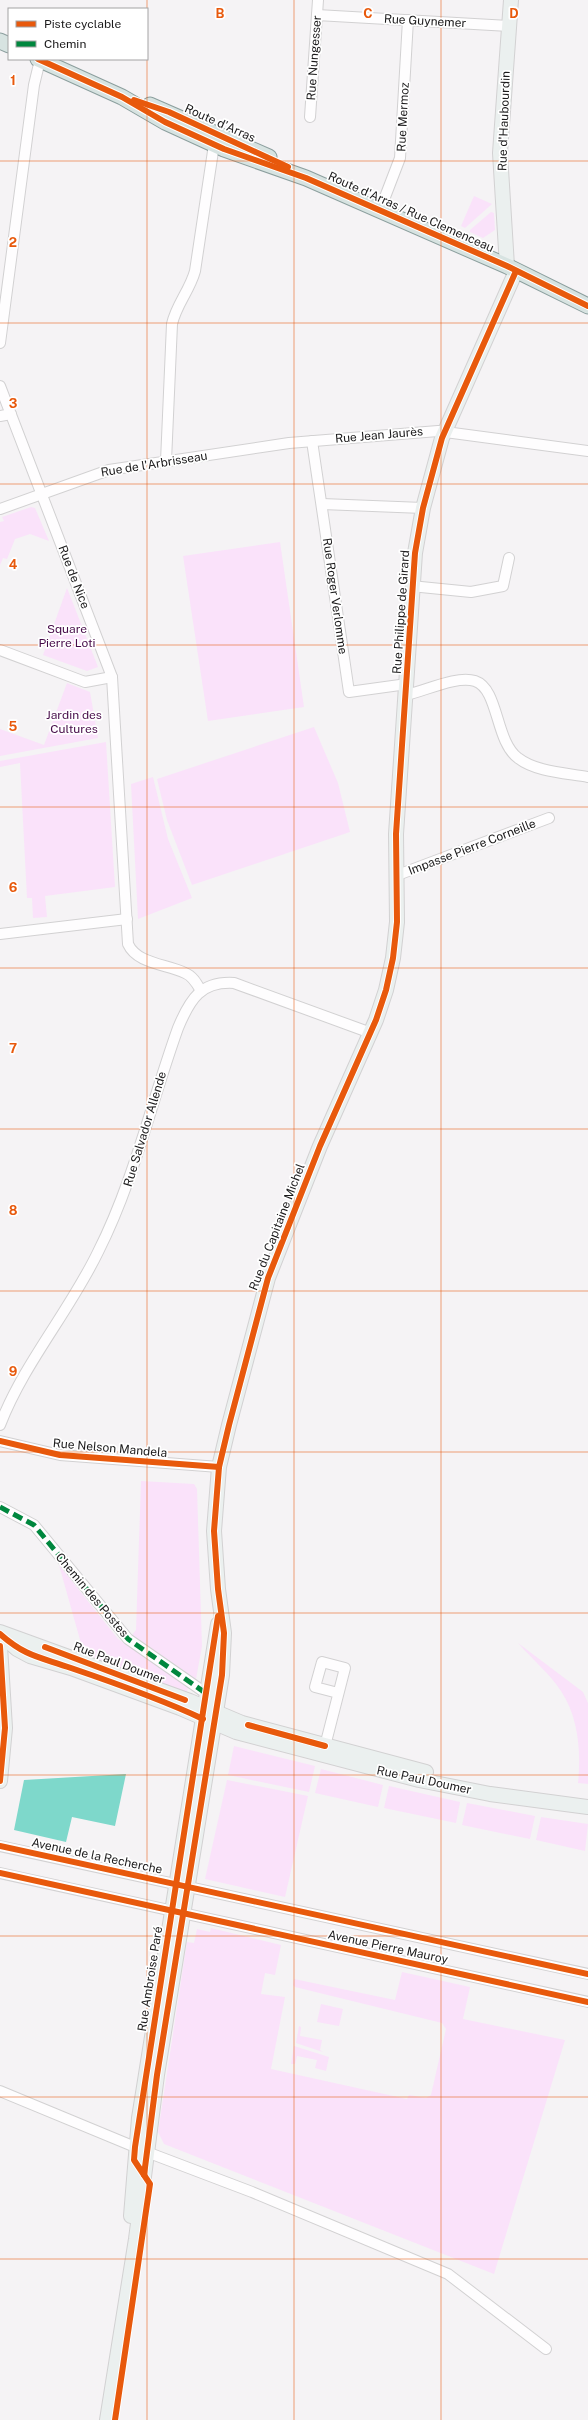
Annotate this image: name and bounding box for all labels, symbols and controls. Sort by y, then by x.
text: B [216,6,225,21]
text: C [363,6,373,21]
text: D [509,6,519,21]
legend [8,8,148,60]
street label: Rue Guynemer [383,12,467,30]
street label: Rue Nungesser [304,15,324,101]
text: Piste cyclable [44,17,121,31]
text: Chemin [44,37,86,51]
street label: Rue d'Haubourdin [495,71,513,171]
text: 1 [10,73,16,88]
street label: Rue Mermoz [394,82,412,152]
street label: Route d'Arras [182,101,258,145]
street label: Route d'Arras / Rue Clemenceau [326,169,496,255]
text: 2 [9,235,17,250]
text: 3 [9,396,18,411]
street label: Rue Jean Jaurès [334,424,424,446]
street label: Rue de l'Arbrisseau [100,449,208,479]
street label: Rue Roger Verlomme [320,537,350,655]
street label: Rue de Nice [56,543,93,611]
street label: Rue Philippe de Girard [390,550,412,674]
text: 4 [9,557,18,572]
park label: Square Pierre Loti [38,622,96,650]
park label: Jardin des Cultures [46,708,102,736]
text: 5 [9,719,18,734]
street label: Impasse Pierre Corneille [406,816,538,878]
text: 6 [9,880,18,895]
text: 7 [9,1041,17,1056]
street label: Rue Salvador Allende [121,1070,169,1188]
street label: Rue du Capitaine Michel [246,1161,308,1292]
text: 8 [9,1203,18,1218]
text: 9 [9,1364,17,1379]
street label: Rue Nelson Mandela [52,1436,168,1460]
street label: Chemin des Postes [53,1550,131,1640]
street label: Rue Paul Doumer [71,1639,167,1687]
street label: Rue Paul Doumer [375,1763,473,1797]
street label: Avenue de la Recherche [30,1835,164,1877]
street label: Rue Ambroise Paré [135,1925,165,2033]
street label: Avenue Pierre Mauroy [327,1927,450,1967]

